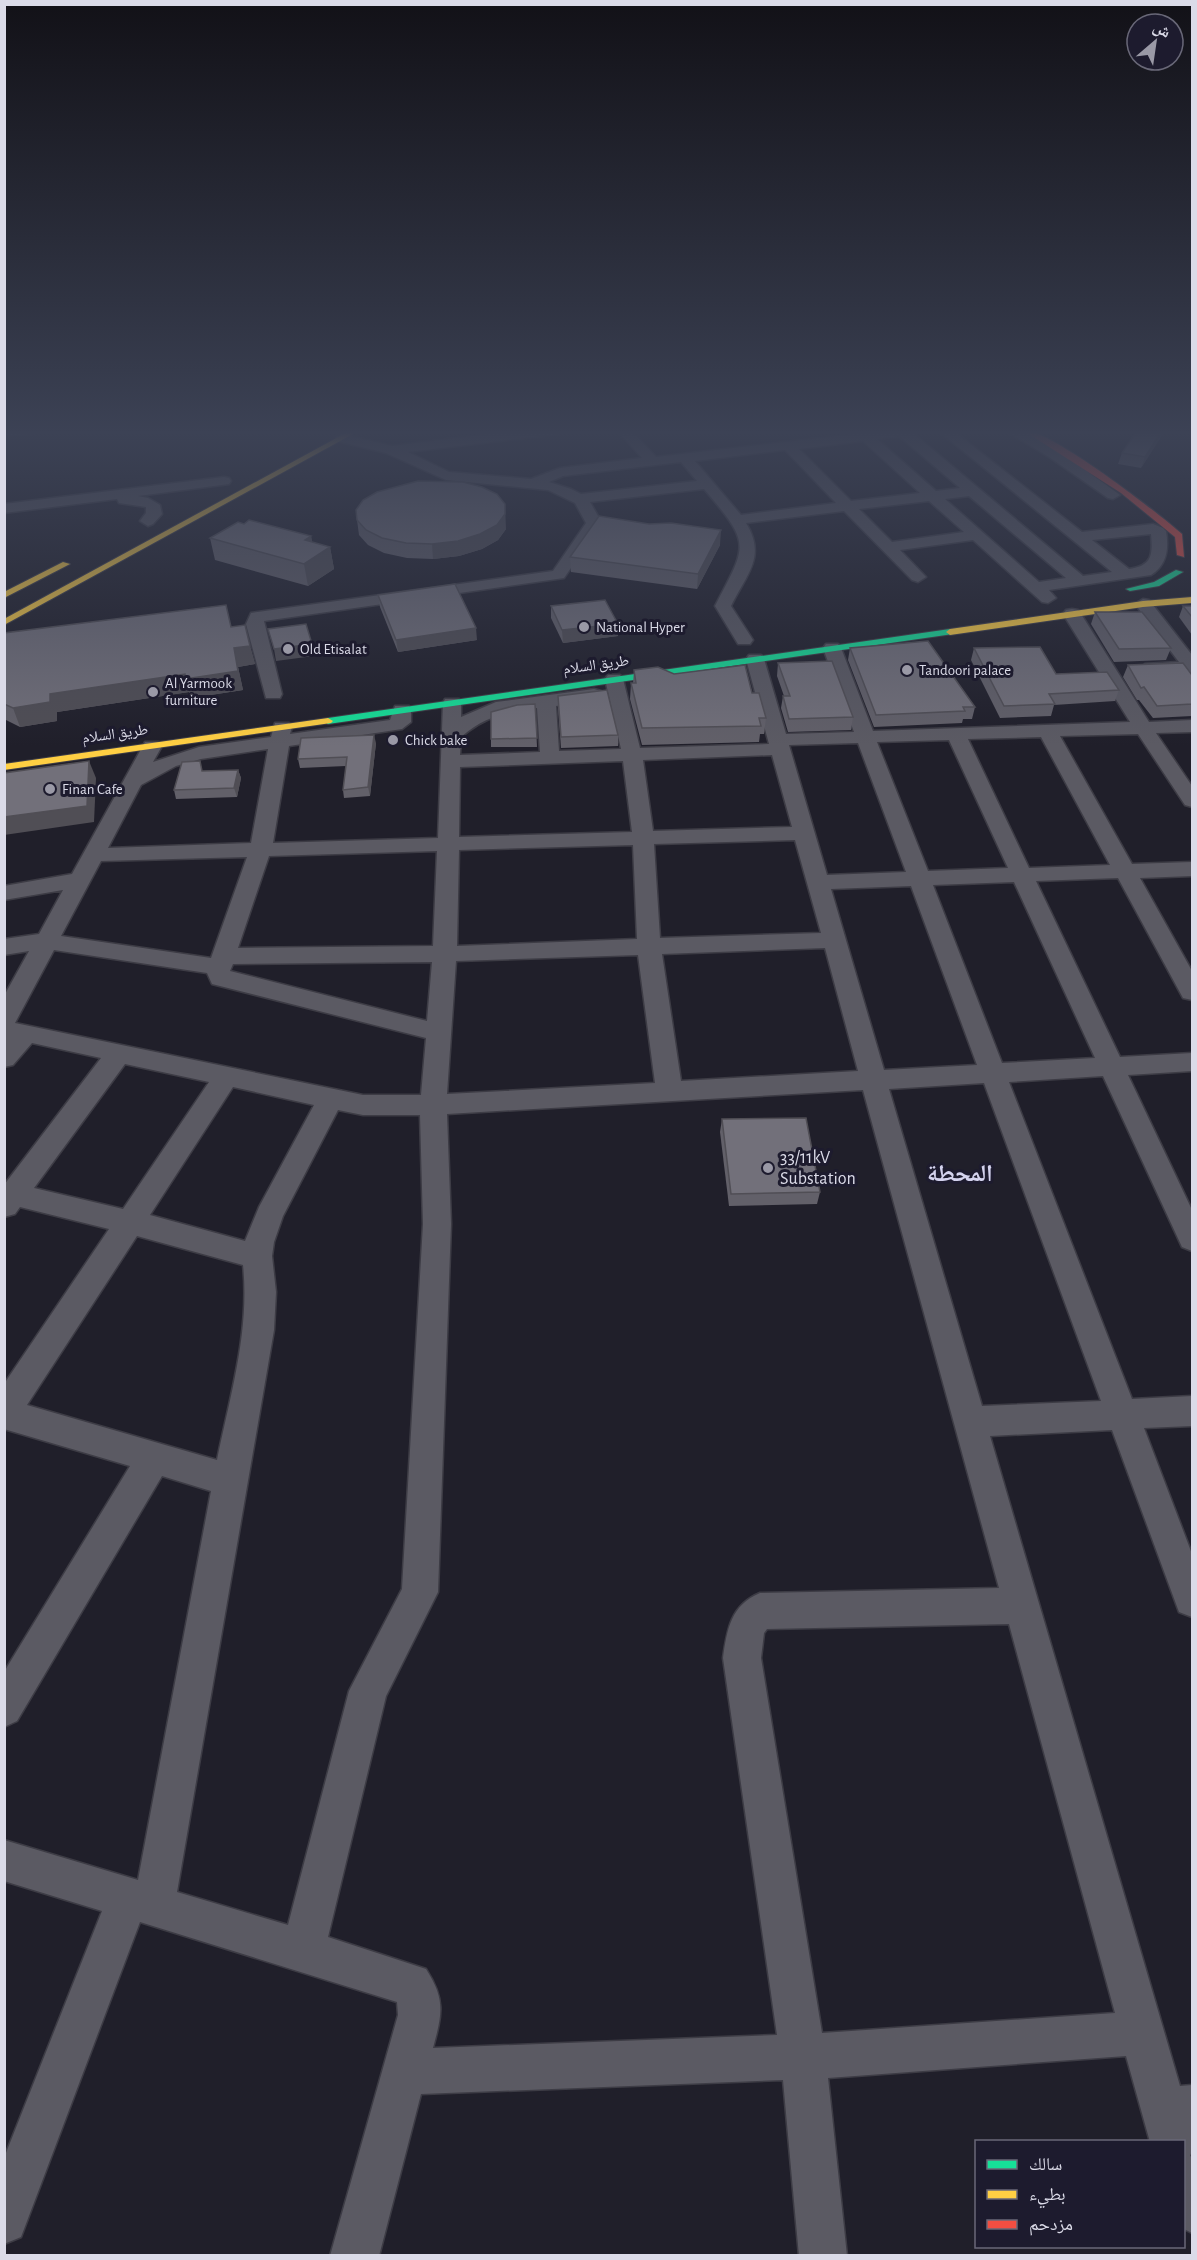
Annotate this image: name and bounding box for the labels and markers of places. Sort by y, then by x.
marker: National Hyper [577,620,591,634]
place label: National Hyper [596,620,685,635]
marker: Old Etisalat [281,642,295,656]
place label: Old Etisalat [300,642,367,657]
marker: Tandoori palace [900,663,914,677]
place label: Tandoori palace [919,663,1011,678]
place label: Al Yarmook furniture [165,676,232,708]
marker: Al Yarmook furniture [146,685,160,699]
marker: Chick bake [386,733,400,747]
place label: Chick bake [405,733,468,748]
marker: Finan Cafe [43,782,57,796]
place label: Finan Cafe [62,782,123,797]
place label: 33/11kV Substation [780,1149,856,1188]
marker: 33/11kV Substation [761,1161,775,1175]

